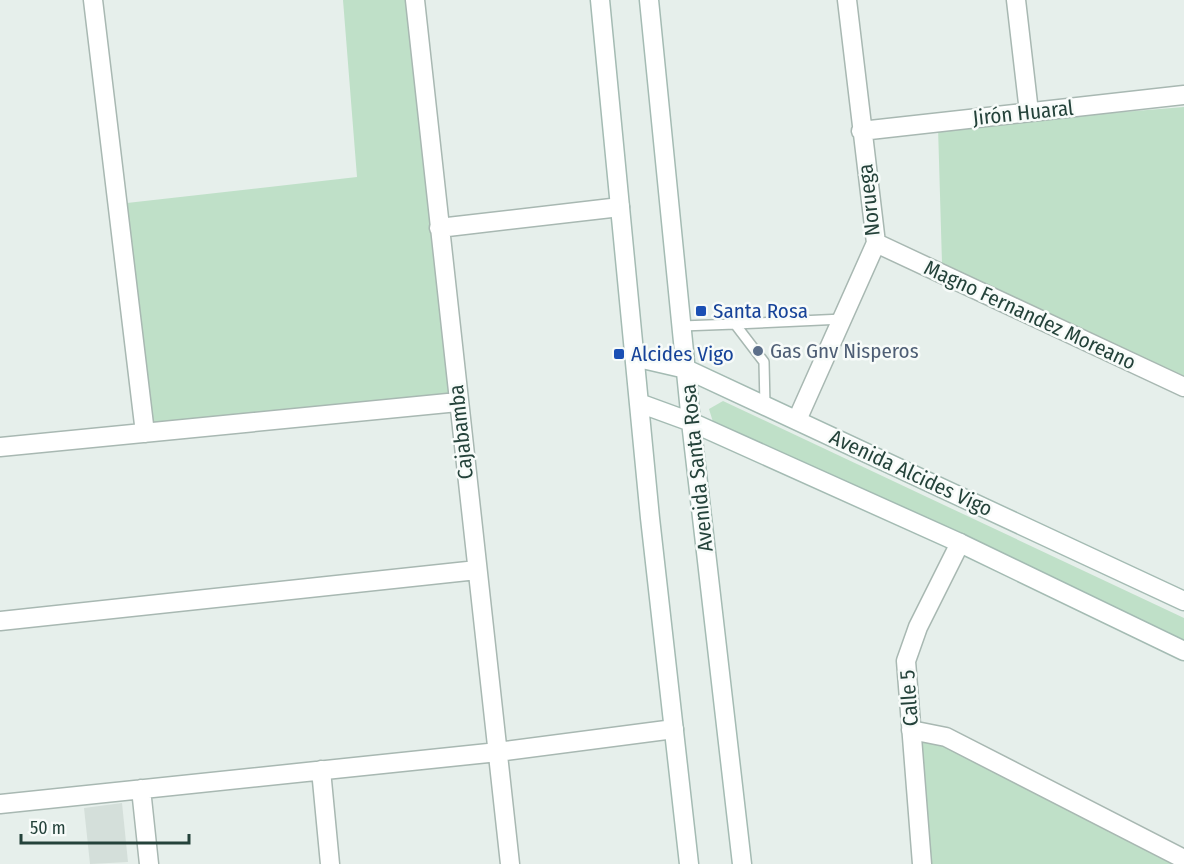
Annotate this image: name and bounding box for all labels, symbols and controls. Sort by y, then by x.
street label: Jirón Huaral [971,95,1075,131]
street label: Noruega [852,163,886,237]
street label: Magno Fernandez Moreano [920,255,1140,375]
place label: Santa Rosa [713,298,808,324]
marker: Santa Rosa [694,304,708,318]
place label: Gas Gnv Nisperos [770,338,919,364]
place label: Alcides Vigo [631,341,734,367]
marker: Gas Gnv Nisperos [751,344,765,358]
marker: Alcides Vigo [612,347,626,361]
street label: Cajabamba [443,383,479,481]
street label: Avenida Santa Rosa [675,383,719,553]
street label: Avenida Alcides Vigo [826,424,996,522]
street label: Calle 5 [894,669,924,727]
scale bar [21,807,189,845]
text: 50 m [30,817,66,839]

